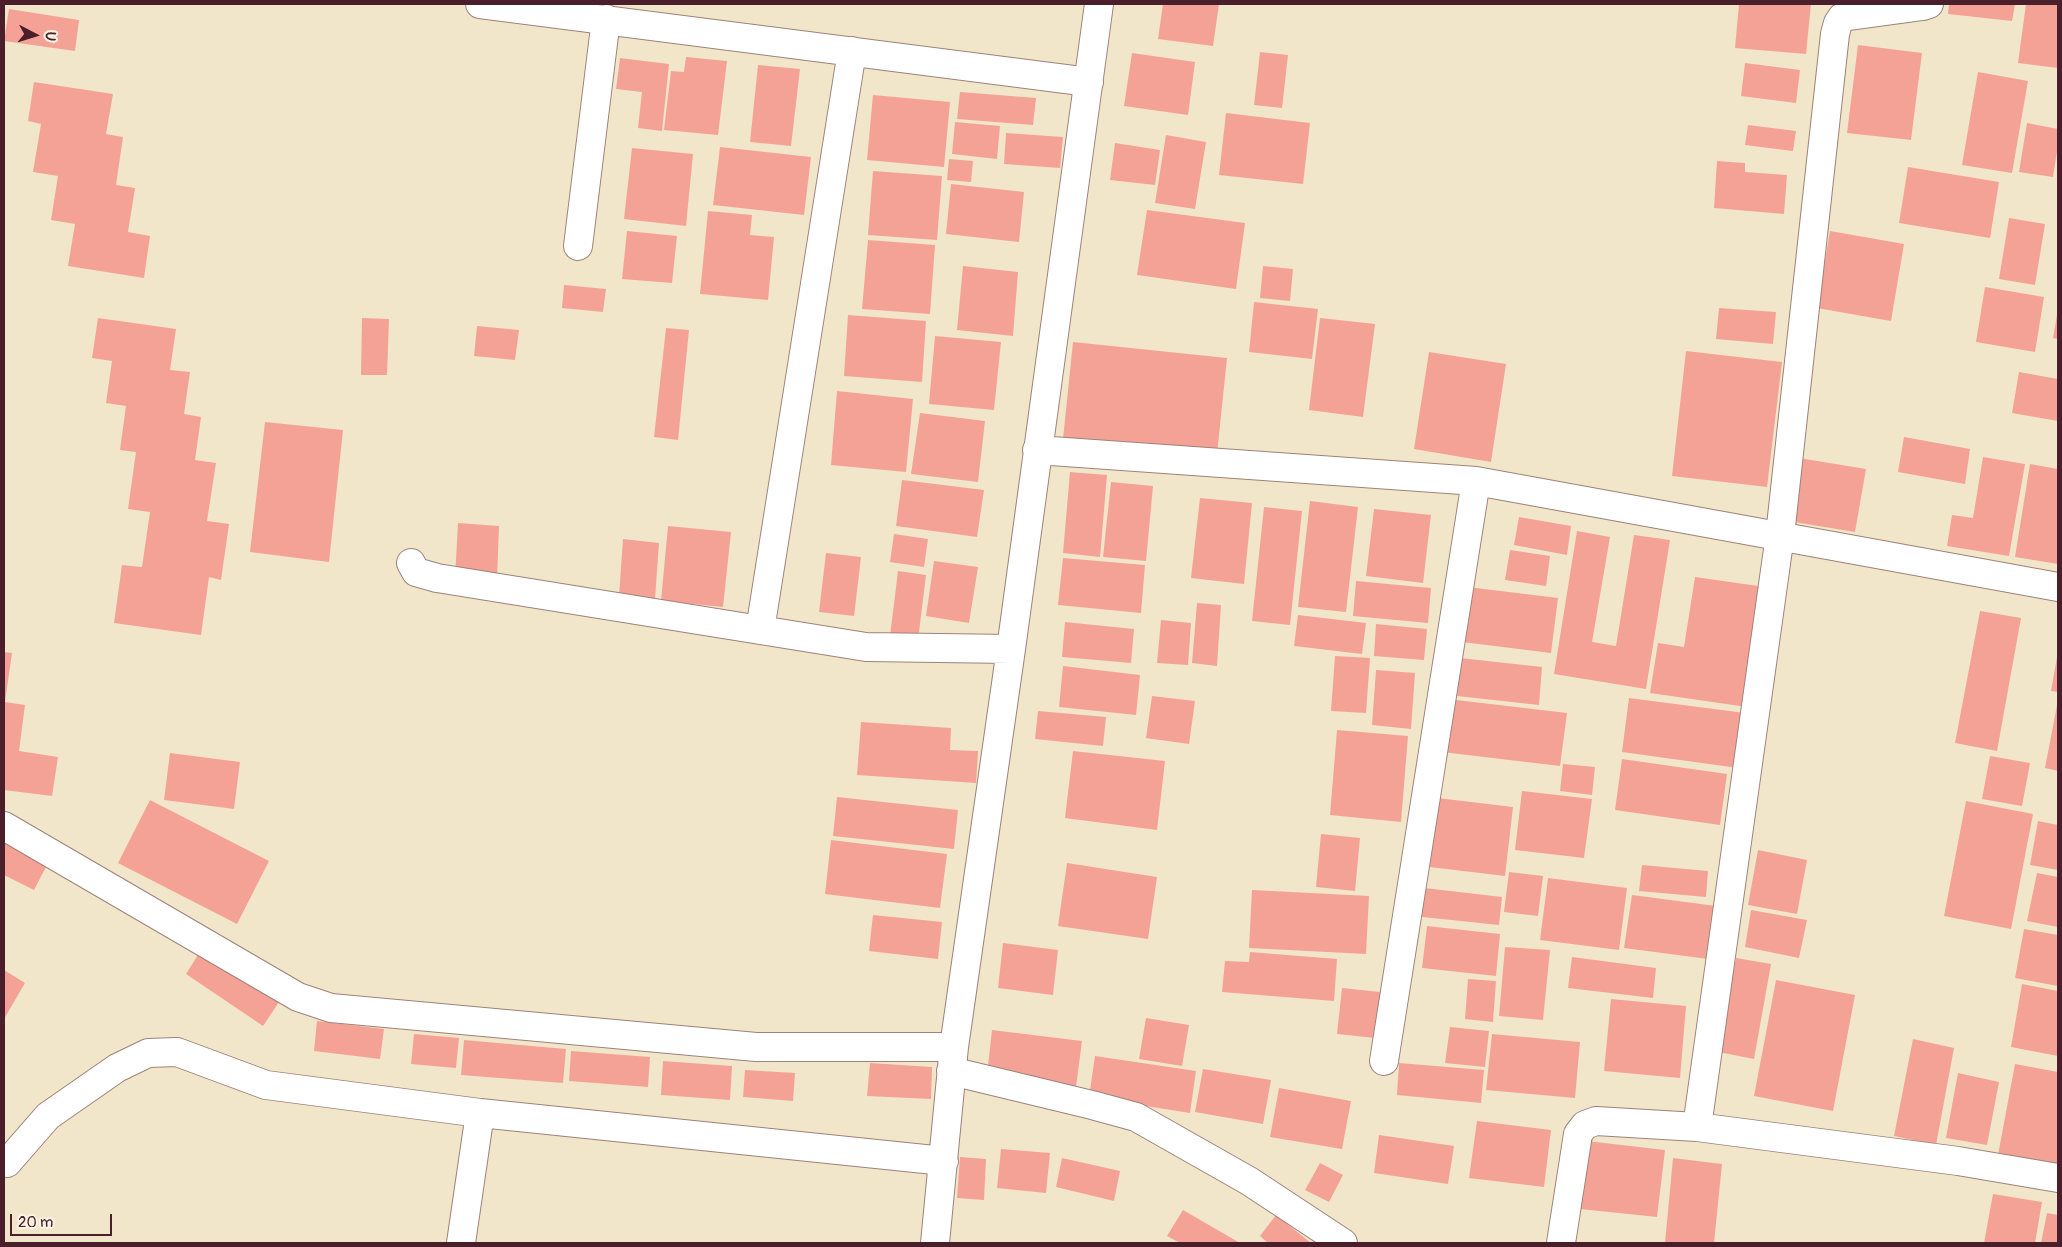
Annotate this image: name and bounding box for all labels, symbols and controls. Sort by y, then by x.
north arrow [10,10,60,60]
text: U [42,31,59,42]
scale bar [12,1204,115,1236]
text: 20 m [18,1213,53,1232]

